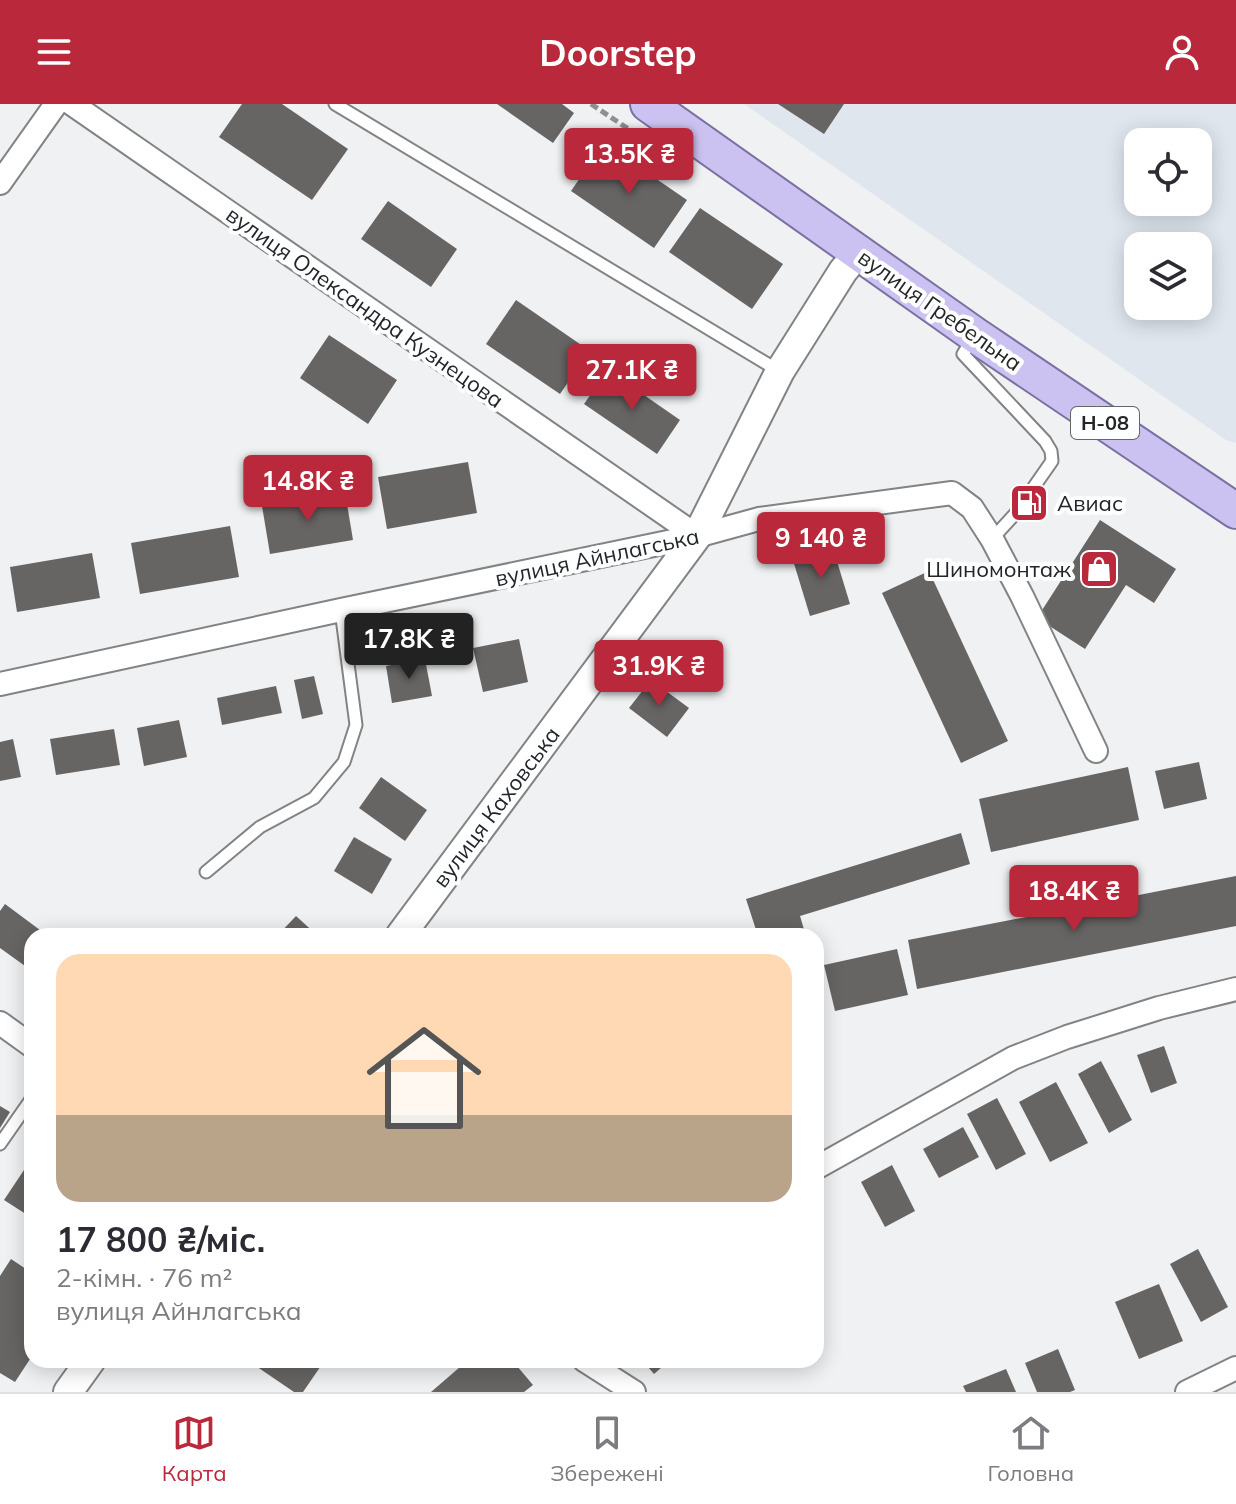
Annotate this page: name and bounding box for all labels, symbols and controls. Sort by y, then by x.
icon: menu [32,30,76,74]
text: Doorstep [539,30,697,75]
icon: person [1160,30,1204,74]
pin: 13.5K ₴ [555,128,703,196]
map controls [1124,128,1212,320]
button: locate [1124,128,1212,216]
text: 13.5K ₴ [582,137,676,170]
street label: вулиця Олександра Кузнецова [221,200,509,414]
button: layers [1124,232,1212,320]
street label: вулиця Гребельна [853,243,1027,377]
pin: 27.1K ₴ [558,344,706,412]
text: 27.1K ₴ [585,353,679,386]
road number: Н-08 [1071,407,1139,439]
pin: 14.8K ₴ [234,455,382,523]
text: 14.8K ₴ [261,464,355,497]
fuel station icon: Авиас [1008,482,1050,524]
place label: Авиас [1057,489,1123,517]
pin: 9 140 ₴ [747,512,895,580]
text: 9 140 ₴ [775,521,867,554]
street label: вулиця Айнлагська [492,522,702,592]
shop icon: Шиномонтаж [1078,548,1120,590]
place label: Шиномонтаж [926,555,1071,583]
pin: 17.8K ₴ [335,613,483,681]
text: 17.8K ₴ [362,622,456,655]
pin: 31.9K ₴ [585,640,733,708]
text: 31.9K ₴ [612,649,706,682]
street label: вулиця Каховська [426,721,566,893]
pin: 18.4K ₴ [1000,865,1148,933]
text: 18.4K ₴ [1027,874,1121,907]
icon: home [352,1006,496,1150]
text: 17 800 ₴/міс. [56,1218,265,1261]
text: 2-кімн. · 76 m² [56,1261,232,1294]
text: вулиця Айнлагська [56,1294,302,1327]
tab: Карта [162,1411,227,1487]
tab: Збережені [550,1411,664,1487]
tab: Головна [987,1411,1074,1487]

